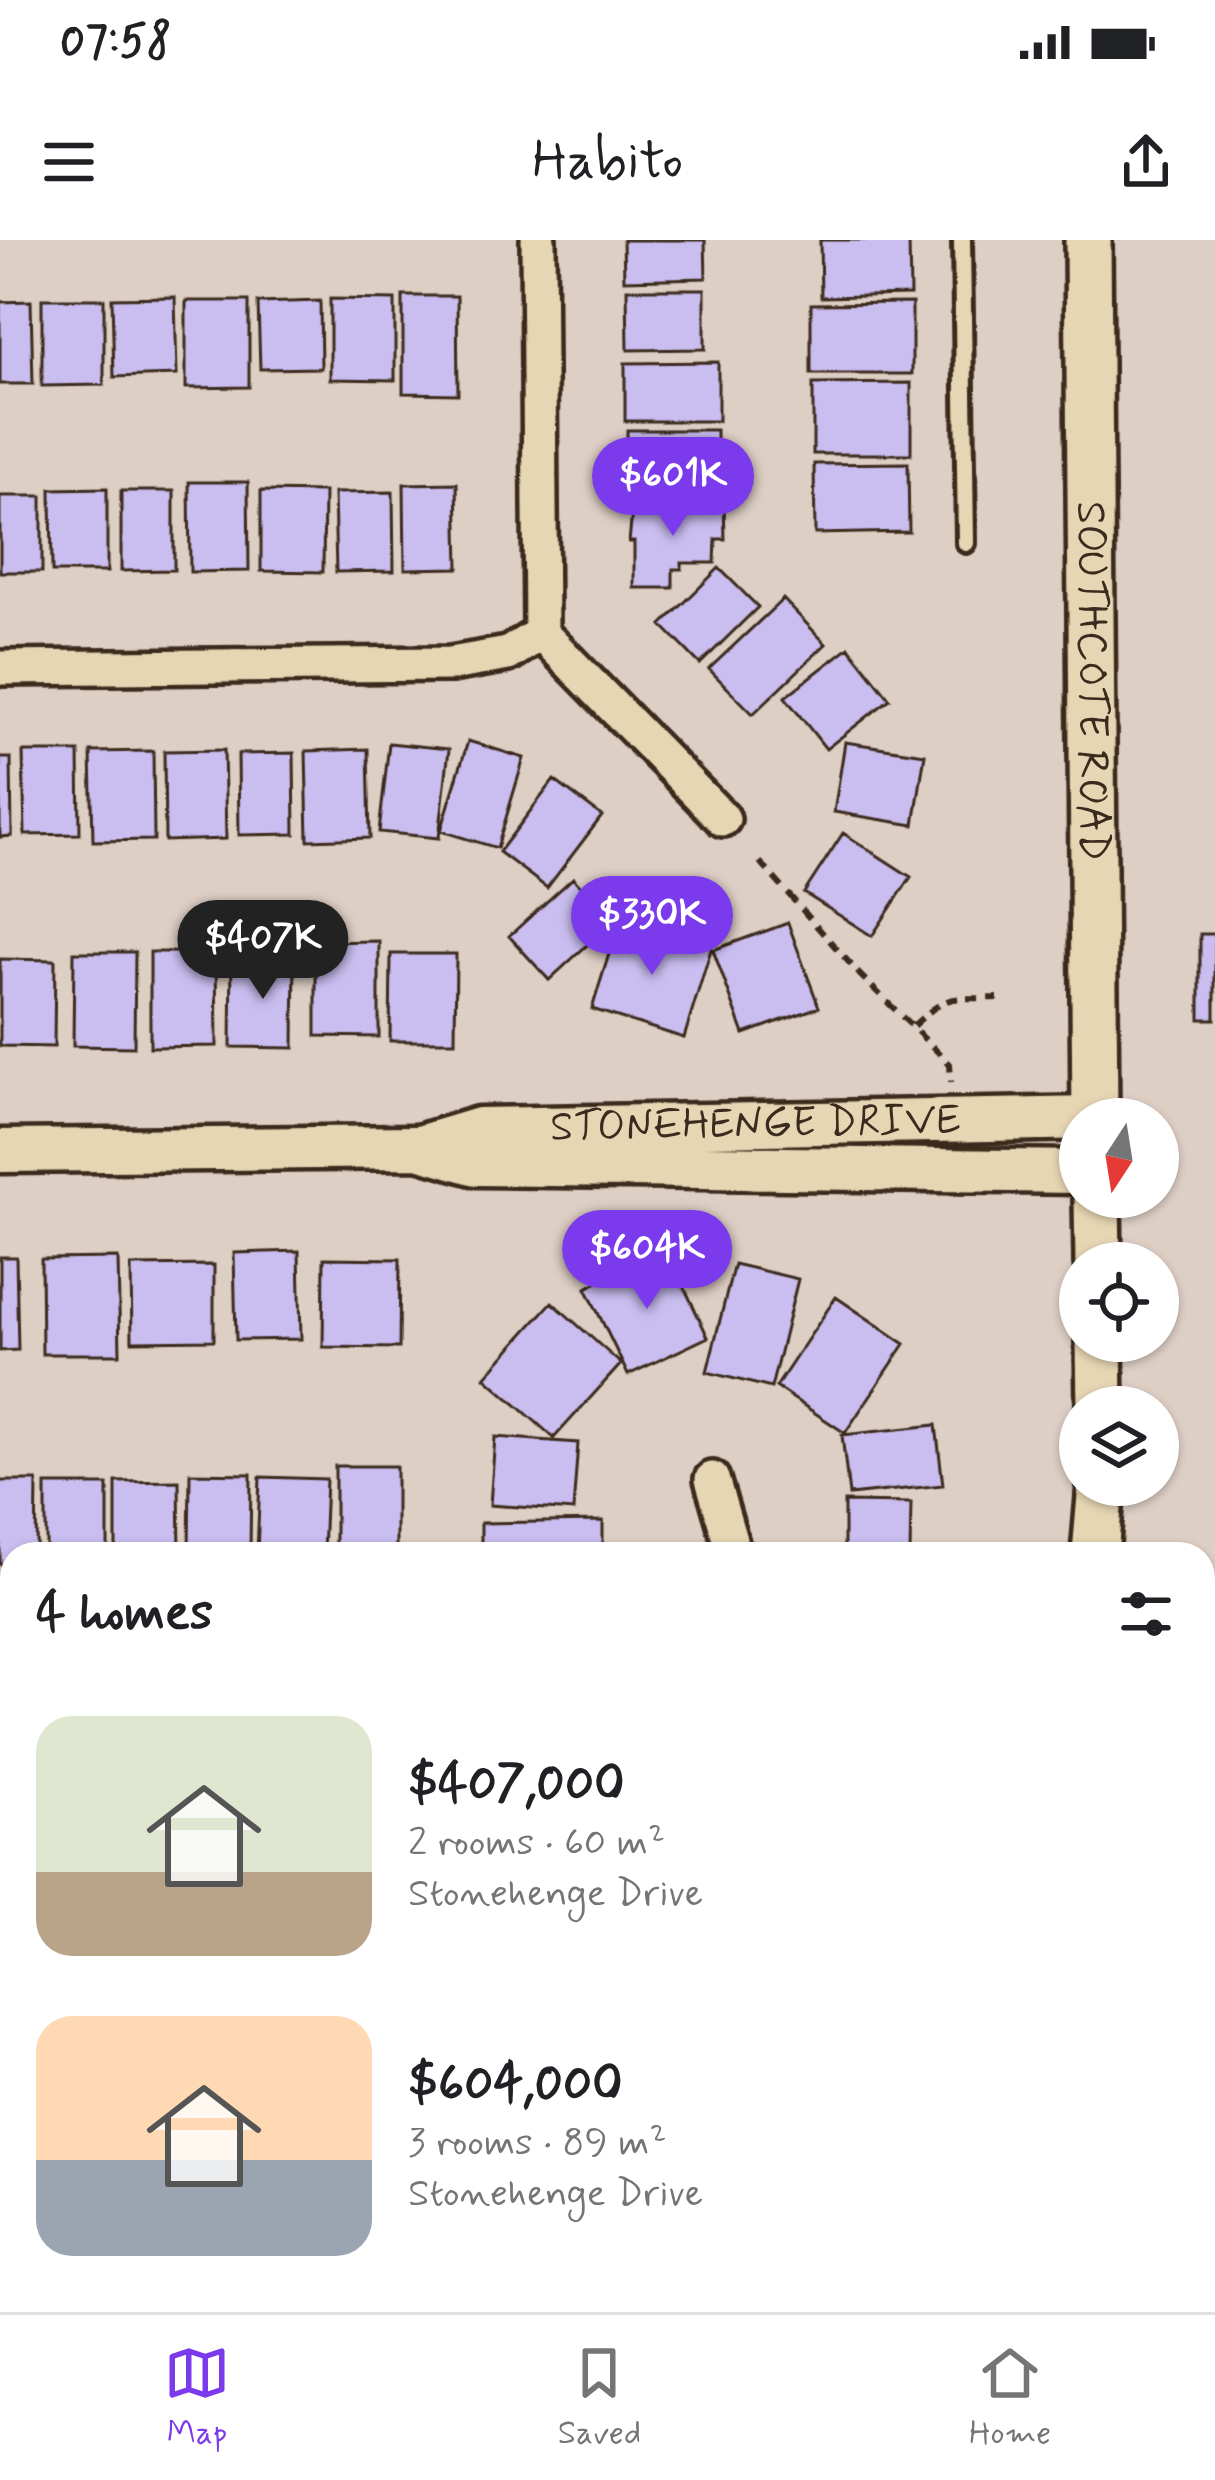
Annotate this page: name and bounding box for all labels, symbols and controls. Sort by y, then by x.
text: 07:58 [60,13,171,72]
text: Habito [532,127,683,198]
icon: menu [36,129,102,195]
icon: share [1113,129,1179,195]
pin: $601K [589,437,757,539]
text: $601K [619,450,727,501]
street label: SOUTHCOTE ROAD [1063,501,1120,861]
pin: $330K [568,876,736,978]
text: $330K [598,889,706,940]
pin: $407K [179,900,347,1002]
text: $407K [204,913,322,964]
street label: STONEHENGE DRIVE [549,1093,961,1155]
north arrow [1059,1098,1179,1218]
map controls [1059,1098,1179,1506]
pin: $604K [563,1210,731,1312]
text: $604K [589,1223,705,1274]
button: locate [1059,1242,1179,1362]
button: layers [1059,1386,1179,1506]
text: 4 homes [36,1581,213,1647]
icon: filters [1113,1581,1179,1647]
text: $407,000 [408,1752,625,1818]
icon: home [132,1764,276,1908]
text: 2 rooms · 60 m² [408,1818,665,1869]
text: Stonehenge Drive [408,1869,703,1920]
text: $604,000 [408,2052,623,2118]
icon: home [132,2064,276,2208]
text: 3 rooms · 89 m² [408,2118,667,2169]
text: Stonehenge Drive [408,2169,703,2220]
tab: Map [164,2340,230,2456]
tab: Saved [558,2340,641,2456]
tab: Home [969,2340,1051,2456]

